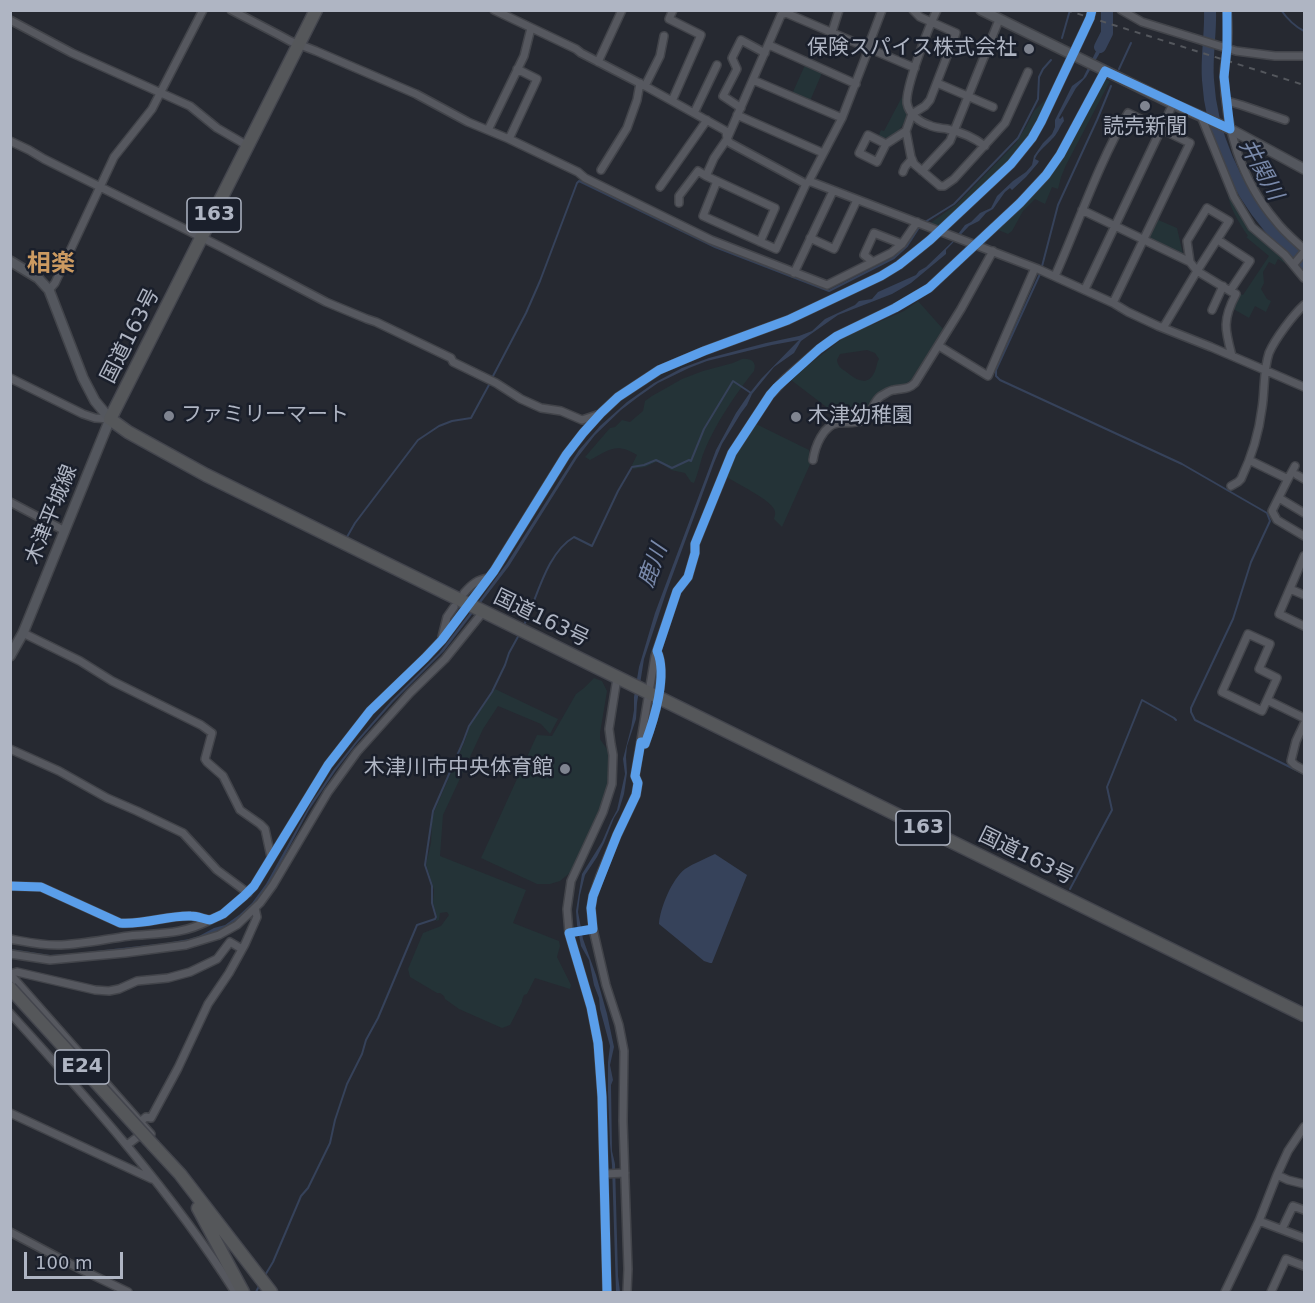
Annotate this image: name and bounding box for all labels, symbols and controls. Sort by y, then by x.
place label: 保険スパイス株式会社 [807,36,1017,62]
marker: 保険スパイス株式会社 [1022,42,1036,56]
marker: 読売新聞 [1138,99,1152,113]
place label: 読売新聞 [1103,115,1187,141]
water label: 井関川 [1232,135,1288,205]
road number: 163 [187,198,241,232]
district label: 相楽 [27,251,75,279]
street label: 国道163号 [96,284,166,388]
place label: ファミリーマート [181,403,349,429]
place label: 木津幼稚園 [808,404,913,430]
marker: ファミリーマート [162,409,176,423]
marker: 木津幼稚園 [789,410,803,424]
street label: 木津平城線 [21,462,83,568]
water label: 鹿川 [634,541,674,591]
street label: 国道163号 [489,585,593,653]
place label: 木津川市中央体育館 [364,756,553,782]
marker: 木津川市中央体育館 [558,762,572,776]
road number: 163 [896,811,950,845]
street label: 国道163号 [974,823,1078,891]
road number: E24 [55,1050,109,1084]
scale bar [27,1240,126,1278]
text: 100 m [35,1252,93,1273]

